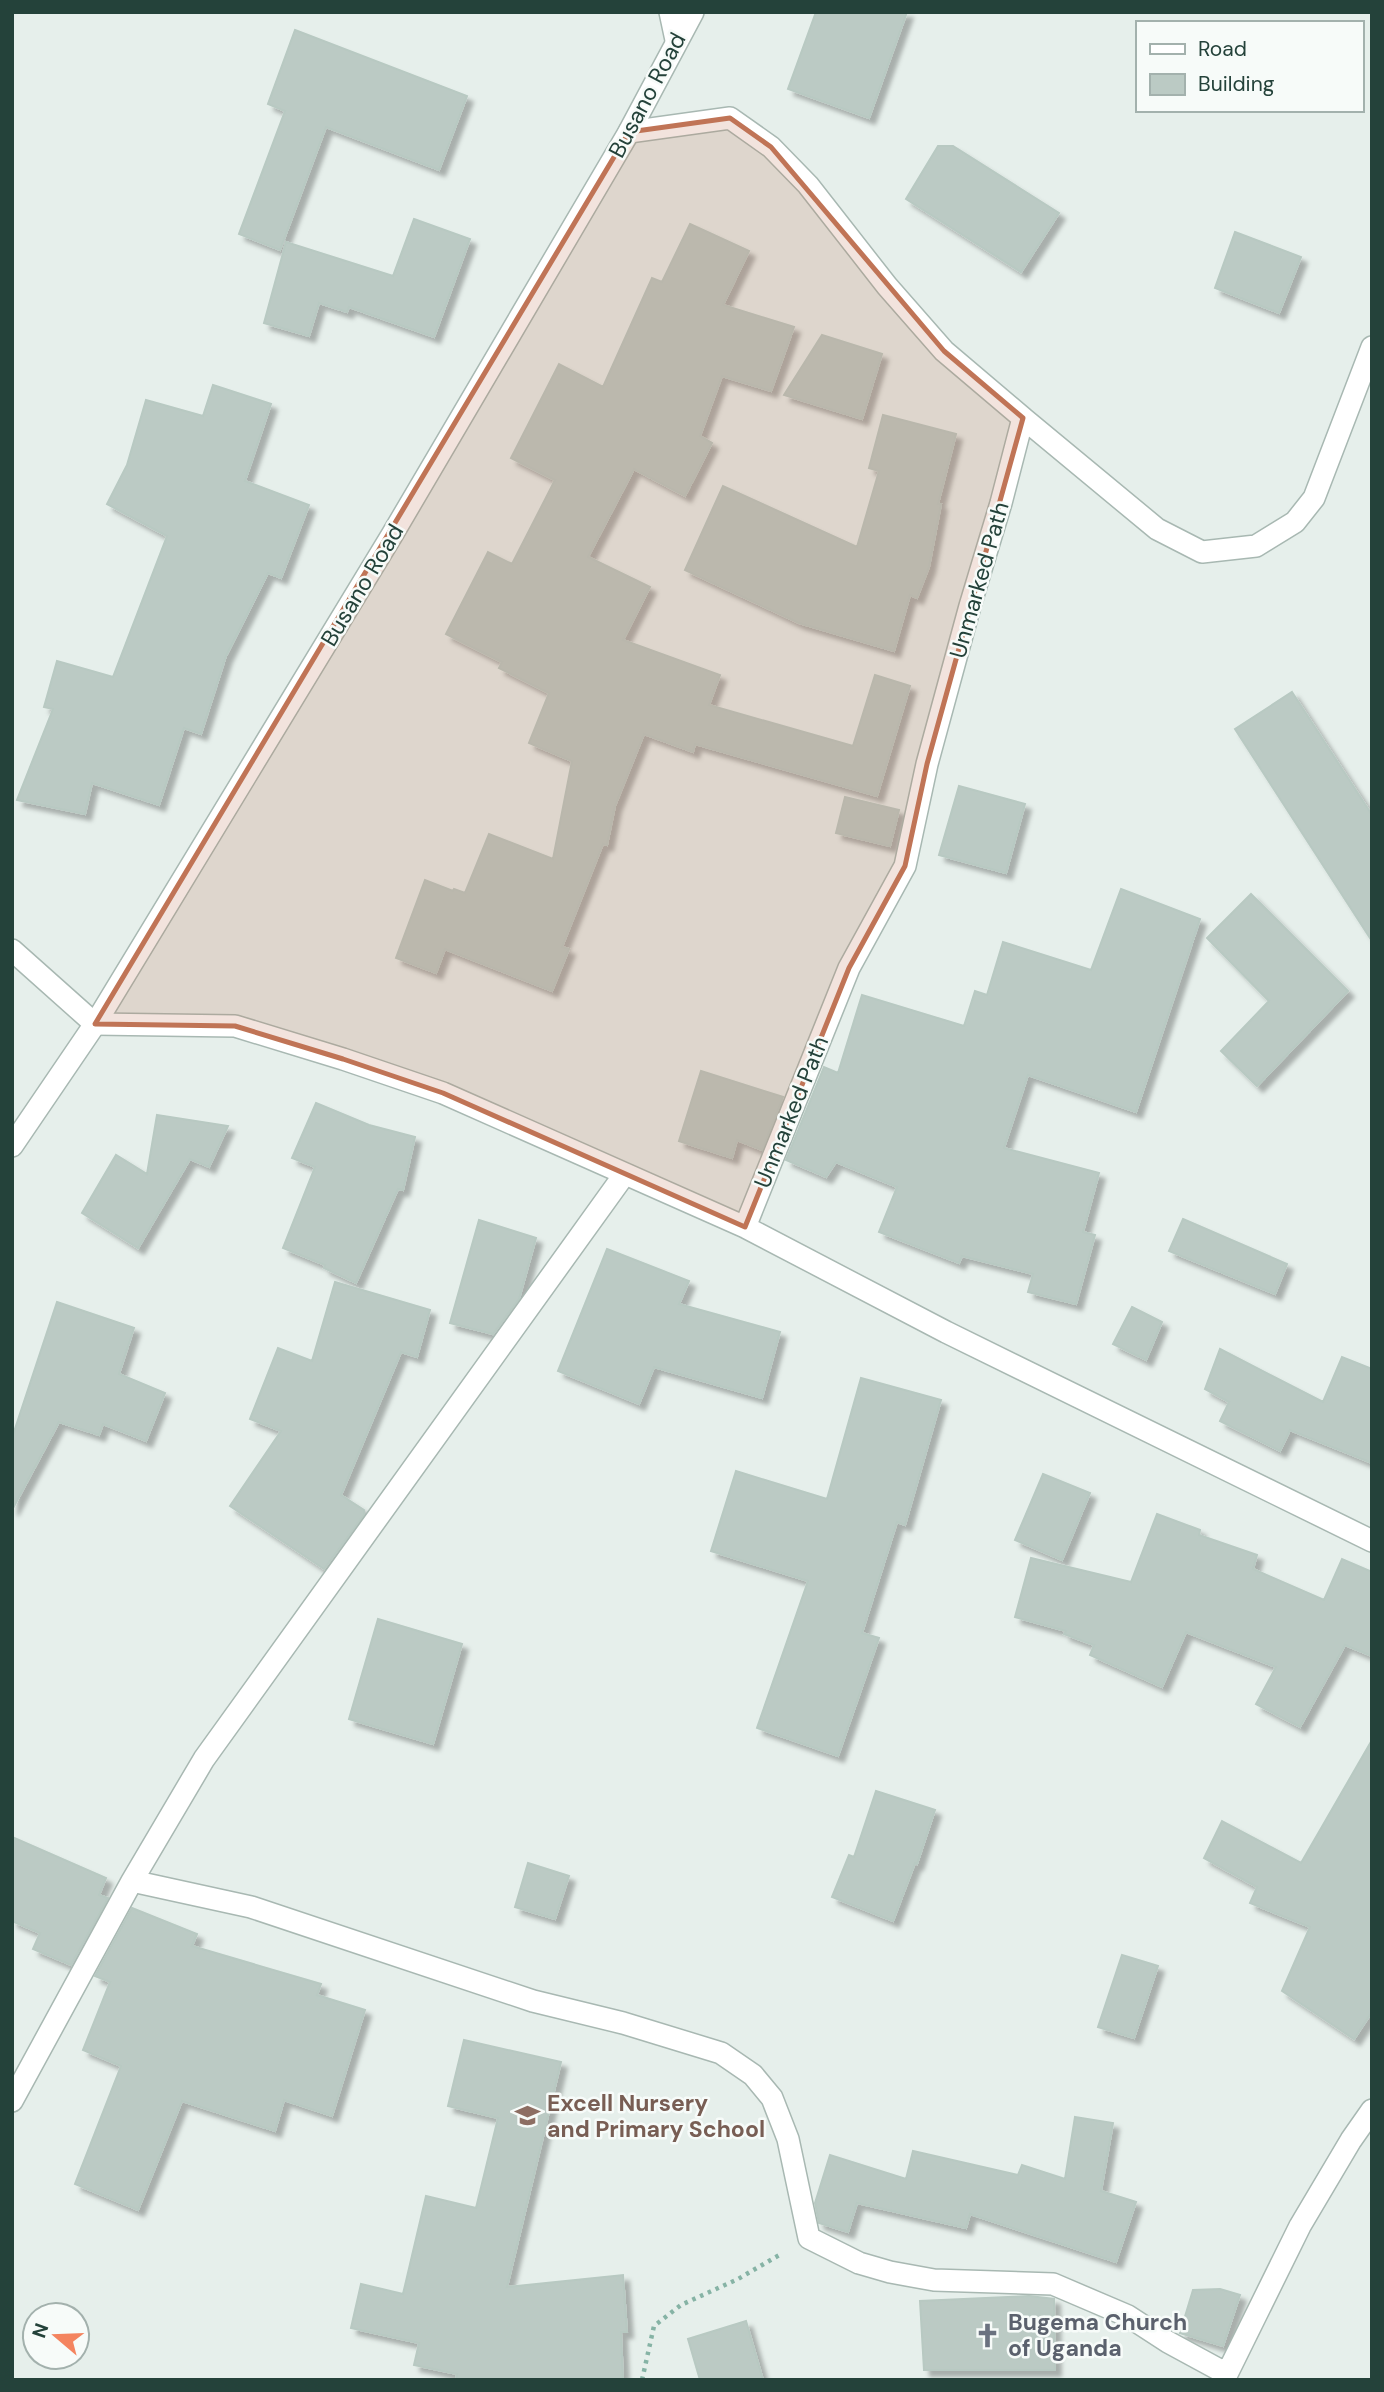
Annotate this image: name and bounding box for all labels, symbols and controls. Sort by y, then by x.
legend [1136,21,1363,112]
street label: Busano Road [601,27,693,163]
text: Road [1198,35,1247,63]
text: Building [1198,70,1275,98]
street label: Unmarked Path [942,498,1016,662]
street label: Busano Road [314,518,410,652]
street label: Unmarked Path [747,1032,835,1192]
place label: Excell Nursery and Primary School [547,2088,765,2144]
school or university icon: Excell Nursery and Primary School [513,2102,541,2130]
north arrow [21,2301,91,2371]
place label: Bugema Church of Uganda [1008,2307,1187,2363]
text: N [26,2320,54,2341]
church icon: Bugema Church of Uganda [974,2321,1002,2349]

